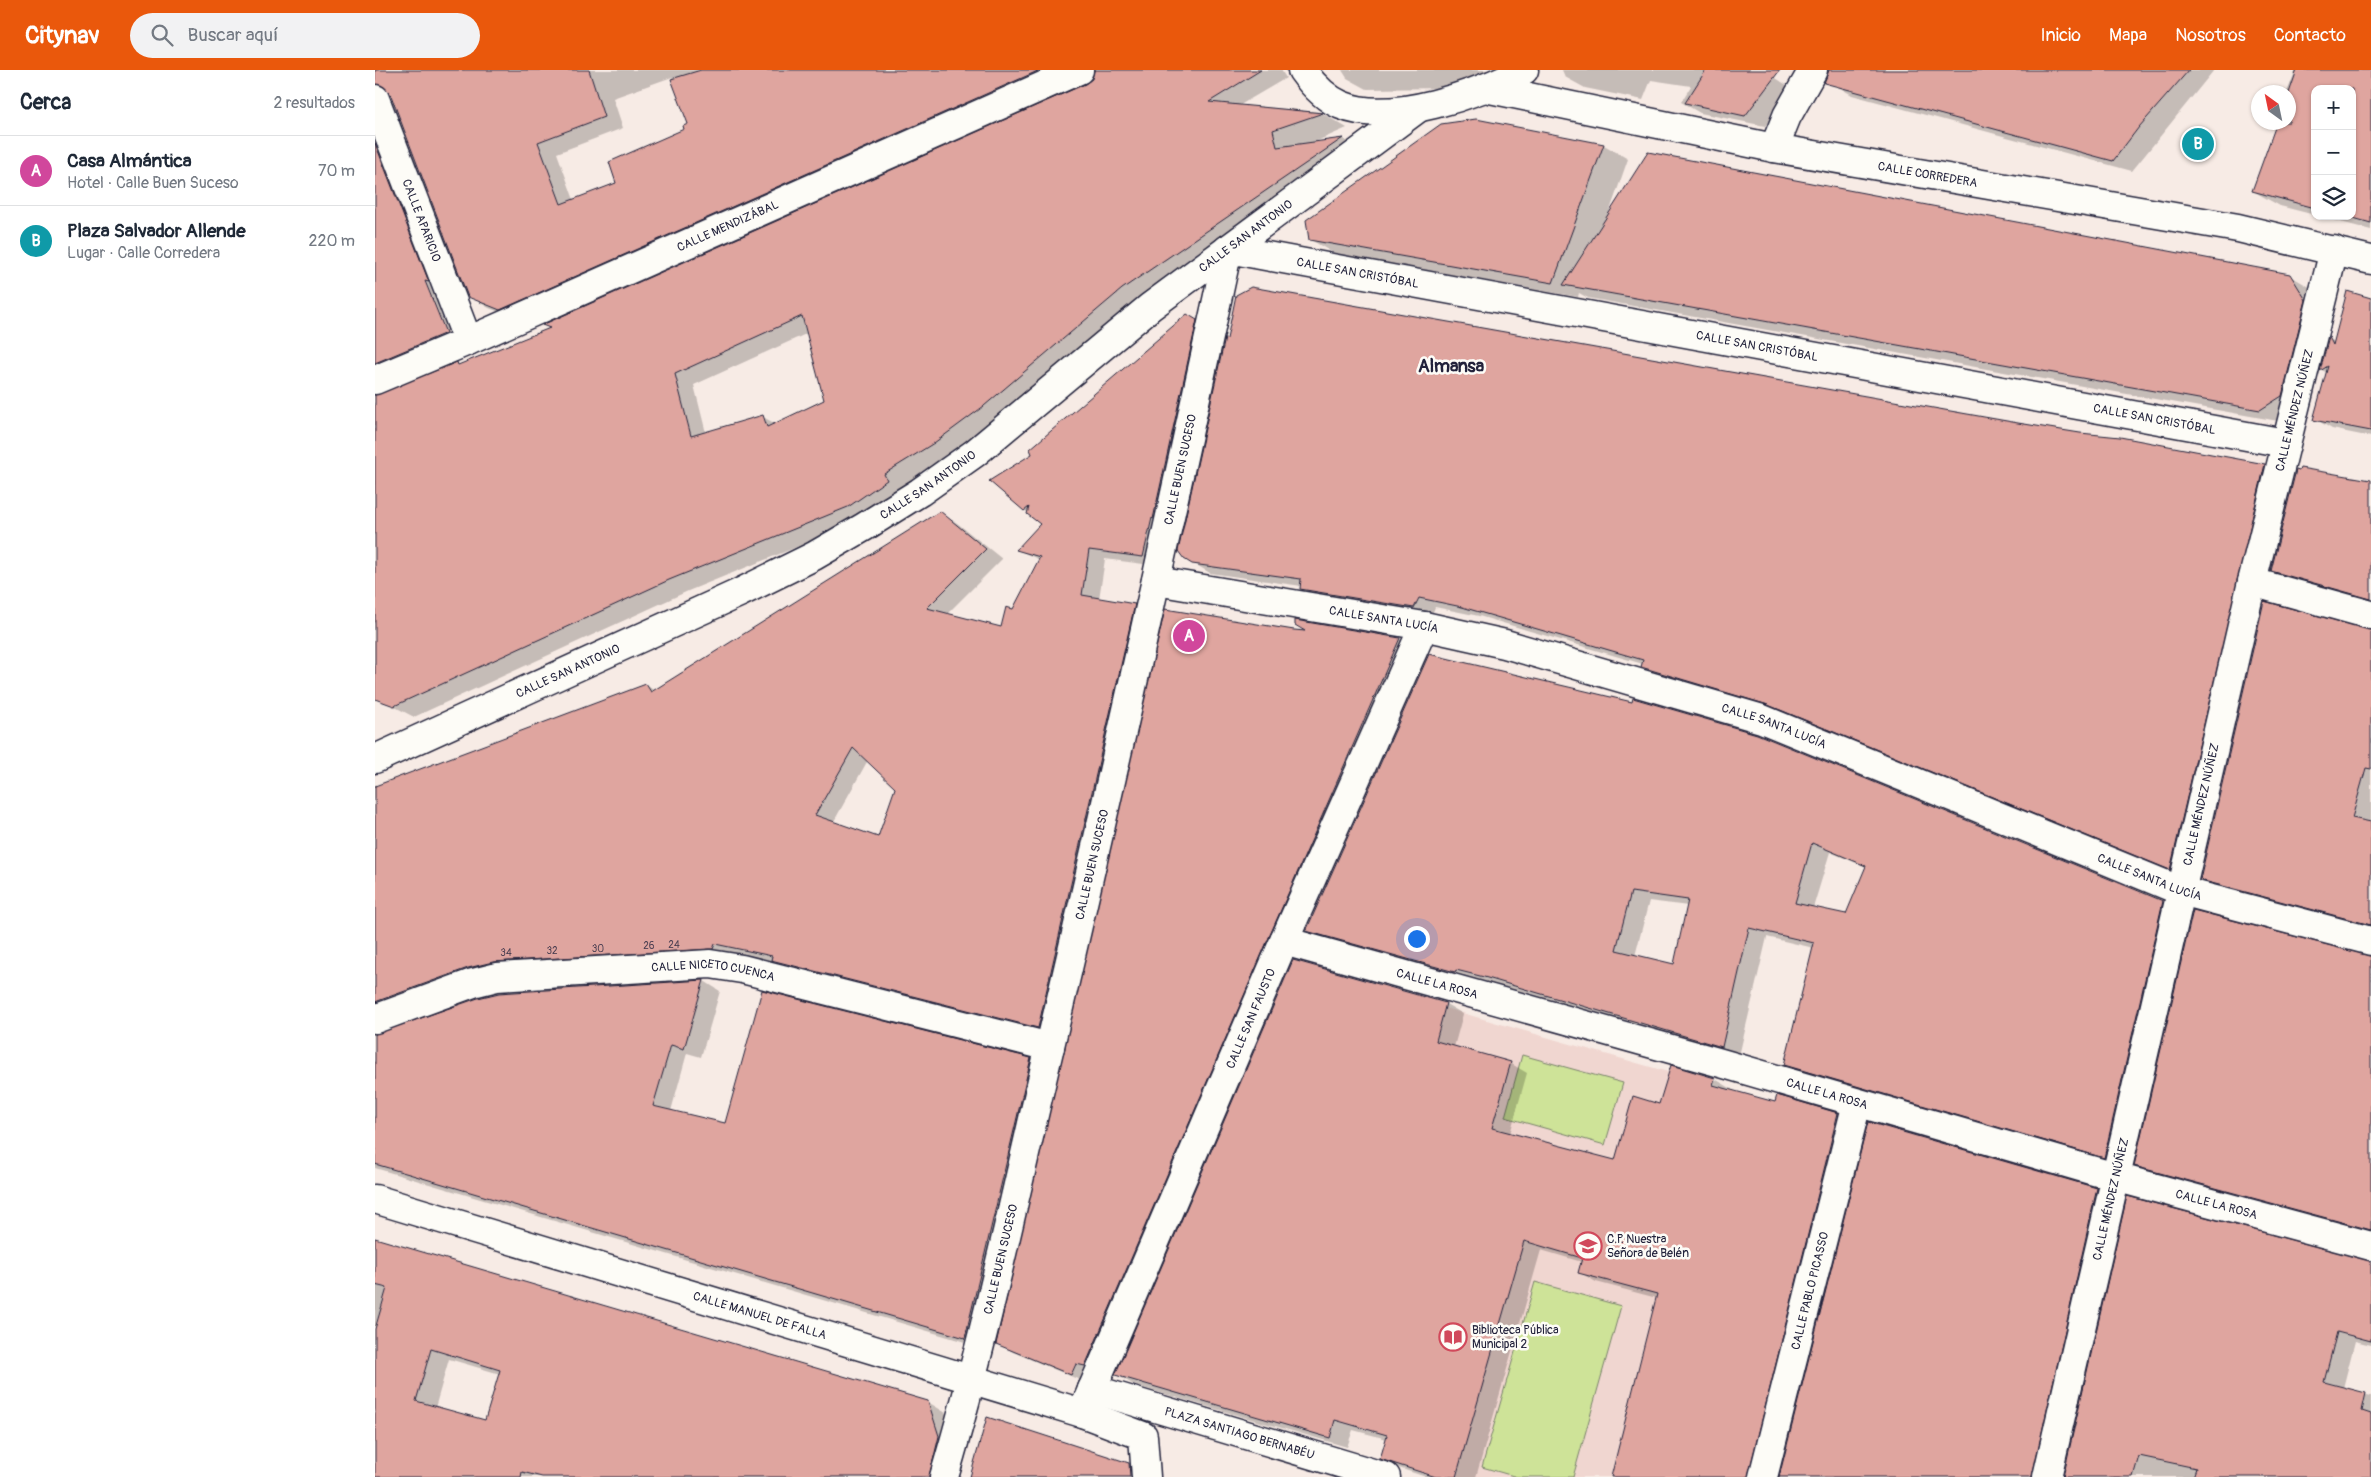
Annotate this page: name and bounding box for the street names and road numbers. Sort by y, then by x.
street label: CALLE CORREDERA [1877,159,1979,191]
street label: CALLE APARICIO [399,177,444,264]
street label: CALLE MENDIZÁBAL [675,197,781,255]
street label: CALLE SAN ANTONIO [1196,197,1296,276]
street label: CALLE SAN CRISTÓBAL [1295,255,1420,292]
street label: CALLE SAN CRISTÓBAL [1695,328,1820,365]
street label: CALLE MÉNDEZ NÚÑEZ [2273,348,2317,473]
street label: CALLE SAN CRISTÓBAL [2092,401,2217,438]
street label: CALLE BUEN SUCESO [1161,412,1200,526]
street label: CALLE SAN ANTONIO [877,447,979,523]
street label: CALLE SANTA LUCÍA [1328,603,1440,637]
street label: CALLE SAN ANTONIO [514,641,623,702]
street label: CALLE SANTA LUCÍA [1720,701,1829,753]
street label: CALLE MÉNDEZ NÚÑEZ [2180,742,2223,867]
street label: CALLE BUEN SUCESO [1072,808,1112,921]
street label: CALLE SANTA LUCÍA [2095,850,2203,904]
street label: CALLE NICETO CUENCA [651,957,776,985]
street label: CALLE SAN FAUSTO [1223,966,1279,1071]
street label: CALLE LA ROSA [1394,966,1480,1003]
street label: CALLE LA ROSA [1784,1075,1870,1113]
street label: CALLE MÉNDEZ NÚÑEZ [2090,1137,2132,1262]
street label: CALLE LA ROSA [2174,1187,2259,1223]
street label: CALLE BUEN SUCESO [981,1202,1021,1316]
street label: CALLE PABLO PICASSO [1788,1230,1832,1351]
street label: CALLE MANUEL DE FALLA [691,1289,828,1343]
street label: PLAZA SANTIAGO BERNABÉU [1163,1404,1316,1463]

